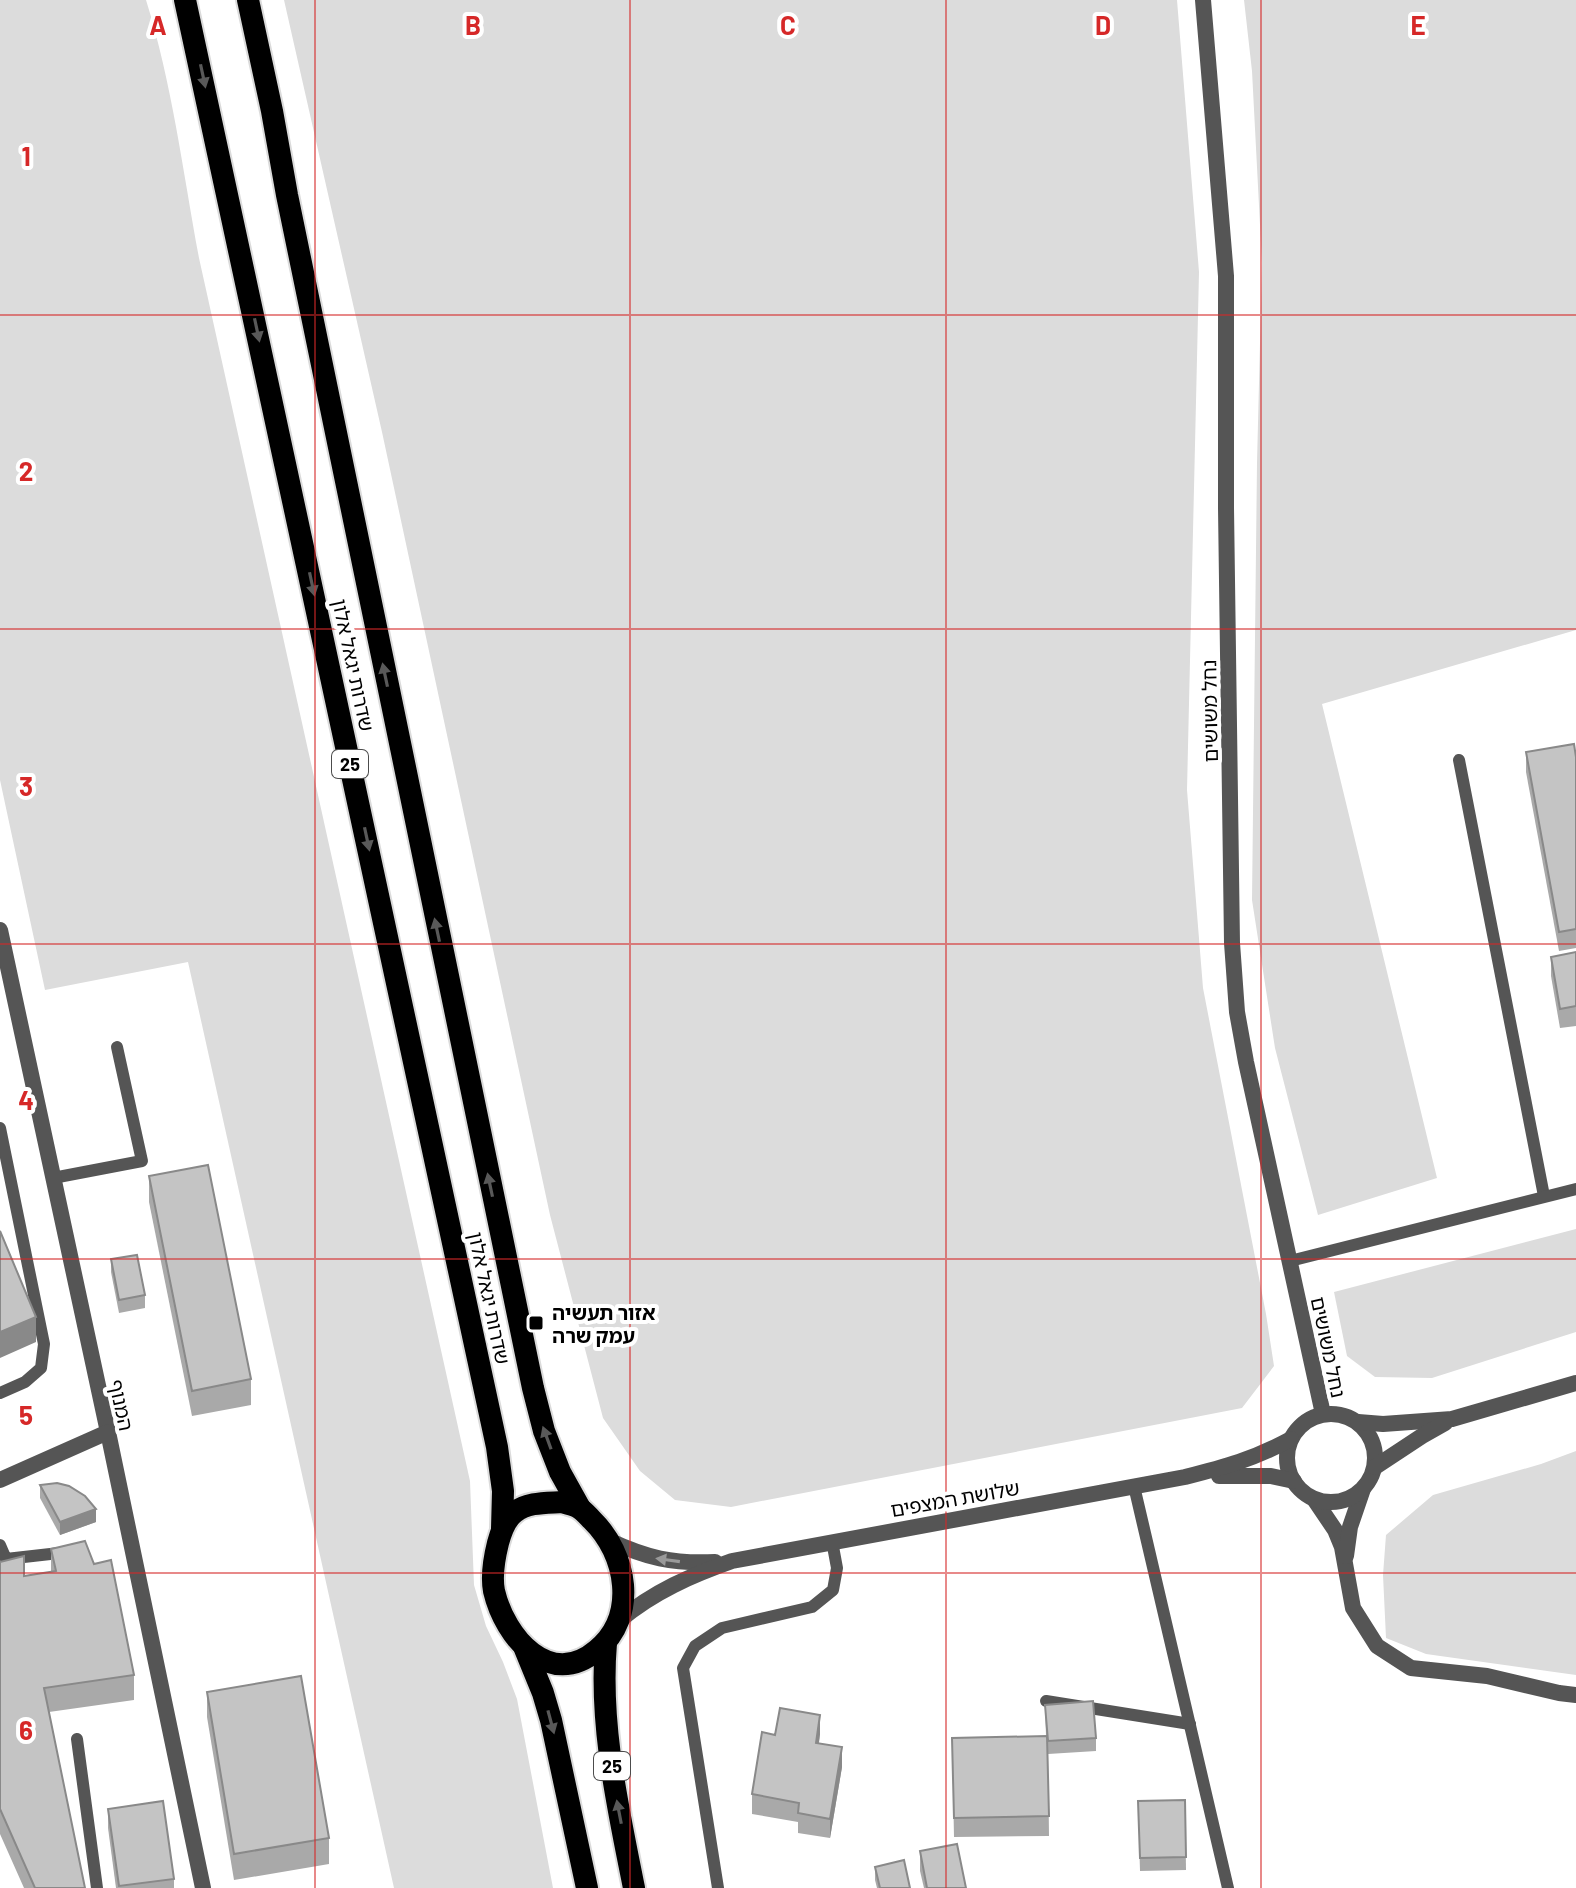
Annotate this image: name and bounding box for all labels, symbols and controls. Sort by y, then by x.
text: A [149,9,167,40]
text: B [465,9,481,40]
text: C [780,9,796,40]
text: D [1095,9,1111,40]
text: E [1410,9,1426,40]
one-way arrow [197,64,210,89]
text: 1 [21,140,31,171]
one-way arrow [251,318,264,343]
text: 2 [19,455,33,486]
one-way arrow [306,572,319,597]
street label: שדרות יגאל אלון [328,597,380,733]
street label: נחל משושים [1196,659,1222,763]
one-way arrow [378,662,391,687]
road number: 25 [332,750,368,778]
text: 3 [19,770,33,801]
one-way arrow [361,826,373,851]
one-way arrow [431,917,443,942]
text: 4 [18,1084,34,1115]
one-way arrow [483,1172,495,1197]
street label: שדרות יגאל אלון [464,1230,516,1366]
street label: נחל משושים [1307,1294,1351,1400]
place label: אזור תעשיה עמק שרה [552,1300,655,1347]
marker: אזור תעשיה עמק שרה [527,1314,545,1332]
street label: המנוף [105,1377,139,1433]
text: 5 [19,1399,33,1430]
one-way arrow [541,1426,553,1450]
street label: שלושת המצפים [889,1475,1021,1521]
one-way arrow [656,1553,681,1566]
one-way arrow [545,1711,558,1735]
text: 6 [19,1714,33,1745]
road number: 25 [594,1752,630,1780]
one-way arrow [612,1799,624,1824]

